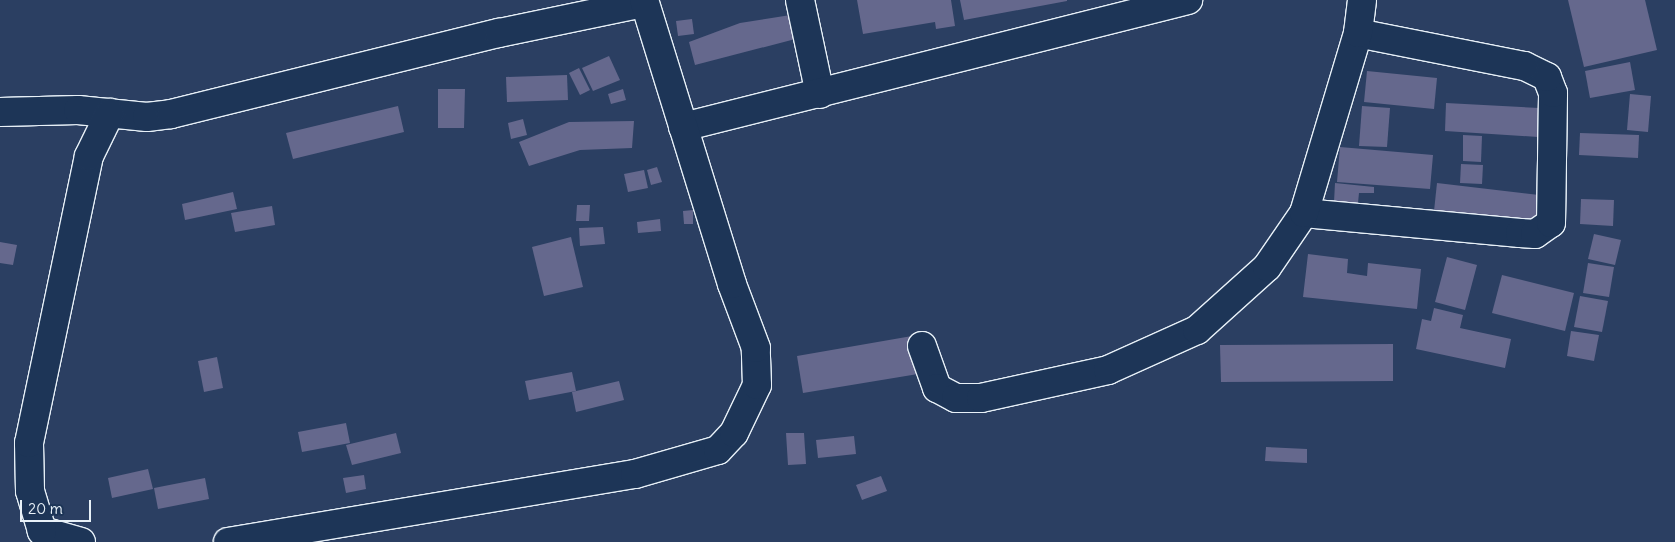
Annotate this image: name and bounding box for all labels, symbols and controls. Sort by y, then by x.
scale bar [22,490,94,522]
text: 20 m [28,499,63,518]

